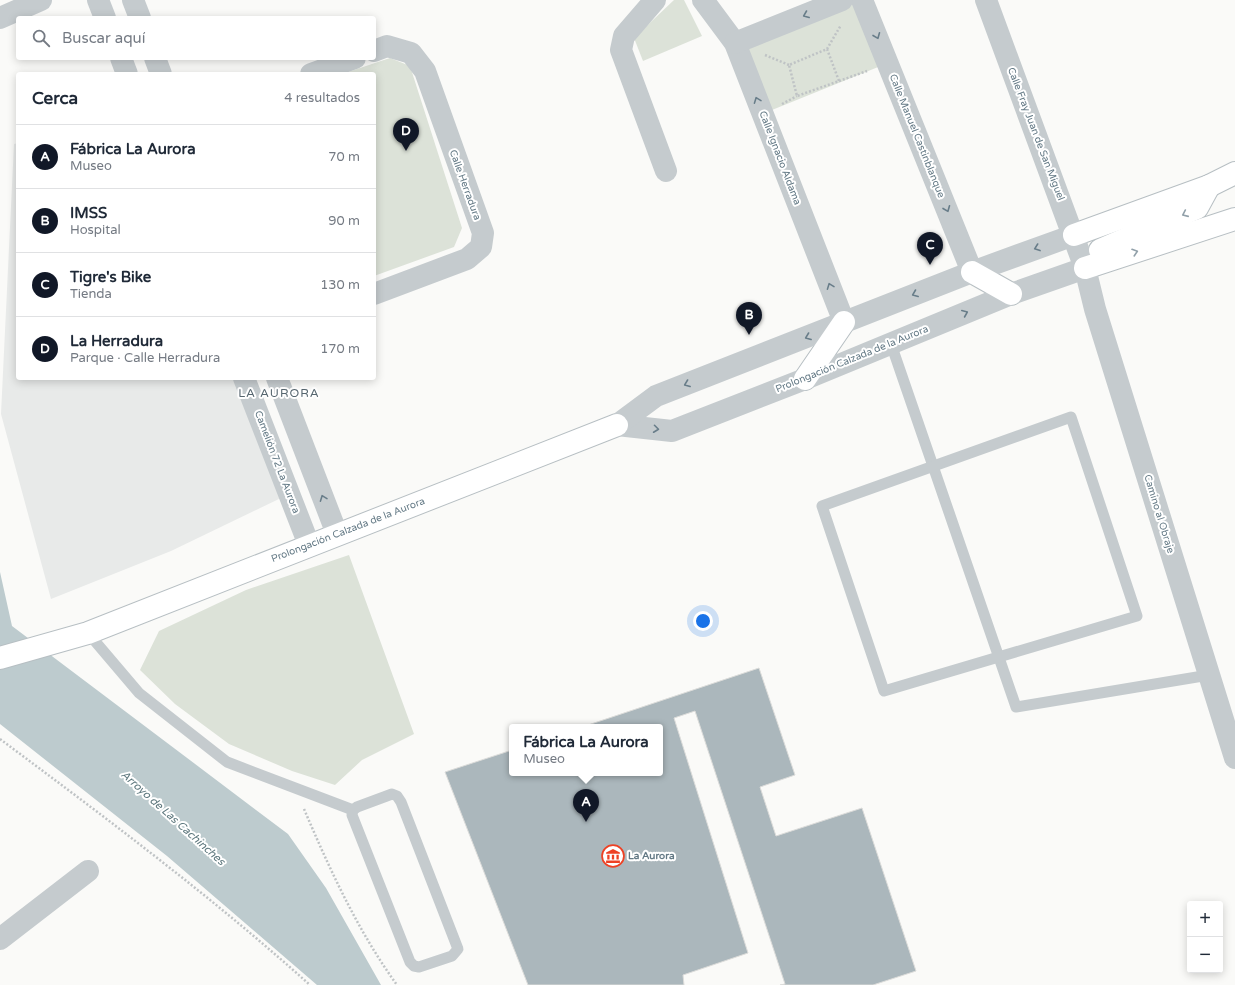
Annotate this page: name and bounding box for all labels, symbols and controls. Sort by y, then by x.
one-way arrow [802,10,809,18]
search box [16,16,376,60]
icon: search [30,27,52,49]
text: Buscar aquí [62,29,145,47]
one-way arrow [872,32,880,40]
street label: Calle Fray Juan de San Miguel [1005,66,1067,202]
street label: Calle Manuel Castinblanque [887,72,947,200]
text: Cerca [32,88,78,109]
text: 4 resultados [284,90,360,106]
one-way arrow [753,96,761,103]
street label: Calle Ignacio Aldama [757,109,803,207]
pin: D [393,118,419,151]
text: Fábrica La Aurora [70,140,196,158]
street label: Calle Herradura [447,148,483,222]
text: A [40,149,50,165]
text: 70 m [328,149,360,165]
text: Museo [70,158,112,174]
text: IMSS [70,204,107,222]
one-way arrow [942,205,950,212]
one-way arrow [1181,209,1189,217]
text: B [40,213,50,229]
text: 90 m [328,213,360,229]
text: Hospital [70,222,121,238]
pin: C [917,232,943,265]
one-way arrow [1033,244,1040,252]
one-way arrow [1131,248,1138,257]
text: Tigre's Bike [70,268,151,286]
text: C [40,277,50,293]
text: 130 m [320,277,360,293]
one-way arrow [827,283,835,290]
text: Tienda [70,286,112,302]
one-way arrow [912,290,919,298]
pin: B [736,302,762,335]
one-way arrow [961,310,969,318]
street label: Prolongación Calzada de la Aurora [774,323,930,395]
text: La Herradura [70,332,163,350]
one-way arrow [805,332,812,340]
text: D [40,341,50,357]
text: 170 m [320,341,360,357]
text: Parque · Calle Herradura [70,350,220,366]
one-way arrow [683,379,690,387]
district label: LA AURORA [238,386,320,400]
street label: Camelión 72 La Aurora [252,409,302,515]
one-way arrow [653,425,659,434]
street label: Camino al Obraje [1141,473,1177,555]
one-way arrow [319,494,327,501]
street label: Prolongación Calzada de la Aurora [269,495,427,565]
your location [693,611,713,631]
popup [509,724,663,776]
text: Fábrica La Aurora [523,733,649,751]
text: Museo [523,751,565,767]
water label: Arroyo de Las Cachinches [118,768,228,868]
pin: A [573,789,599,822]
museum icon: La Aurora [600,843,626,869]
place label: La Aurora [628,850,675,862]
map controls [1187,901,1223,973]
button: + [1187,901,1223,937]
button: − [1187,937,1223,973]

